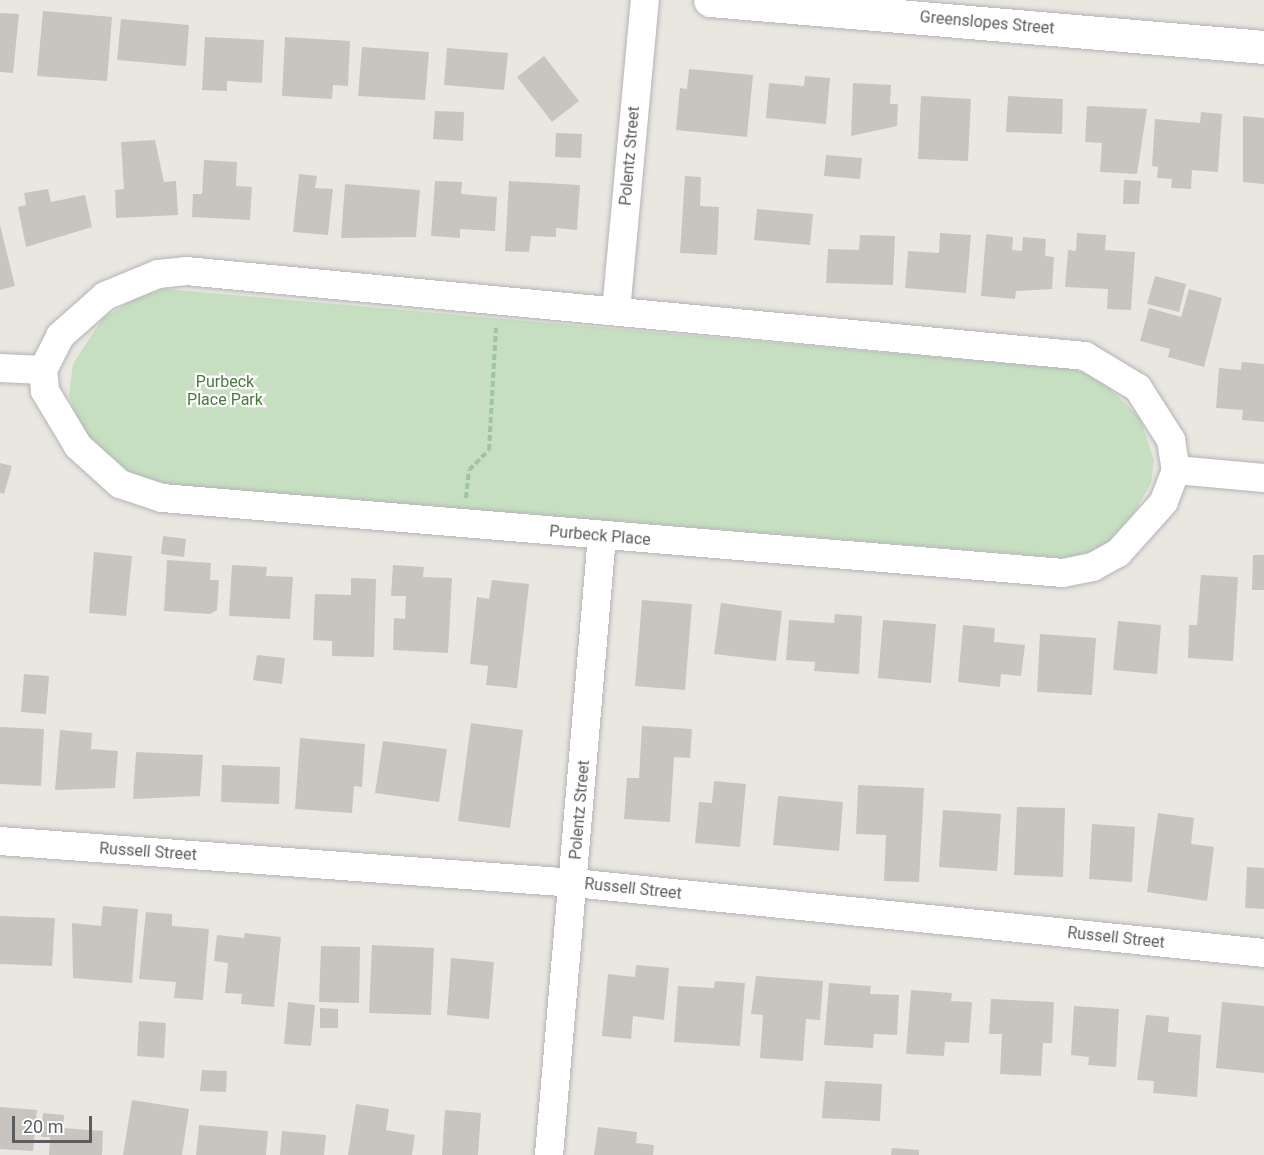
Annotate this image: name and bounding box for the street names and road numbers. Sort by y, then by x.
street label: Greenslopes Street [919,8,1055,38]
street label: Polentz Street [616,106,644,206]
street label: Purbeck Place [548,522,652,550]
street label: Polentz Street [566,760,594,860]
street label: Russell Street [99,839,197,865]
street label: Russell Street [583,874,683,904]
street label: Russell Street [1066,923,1166,953]

